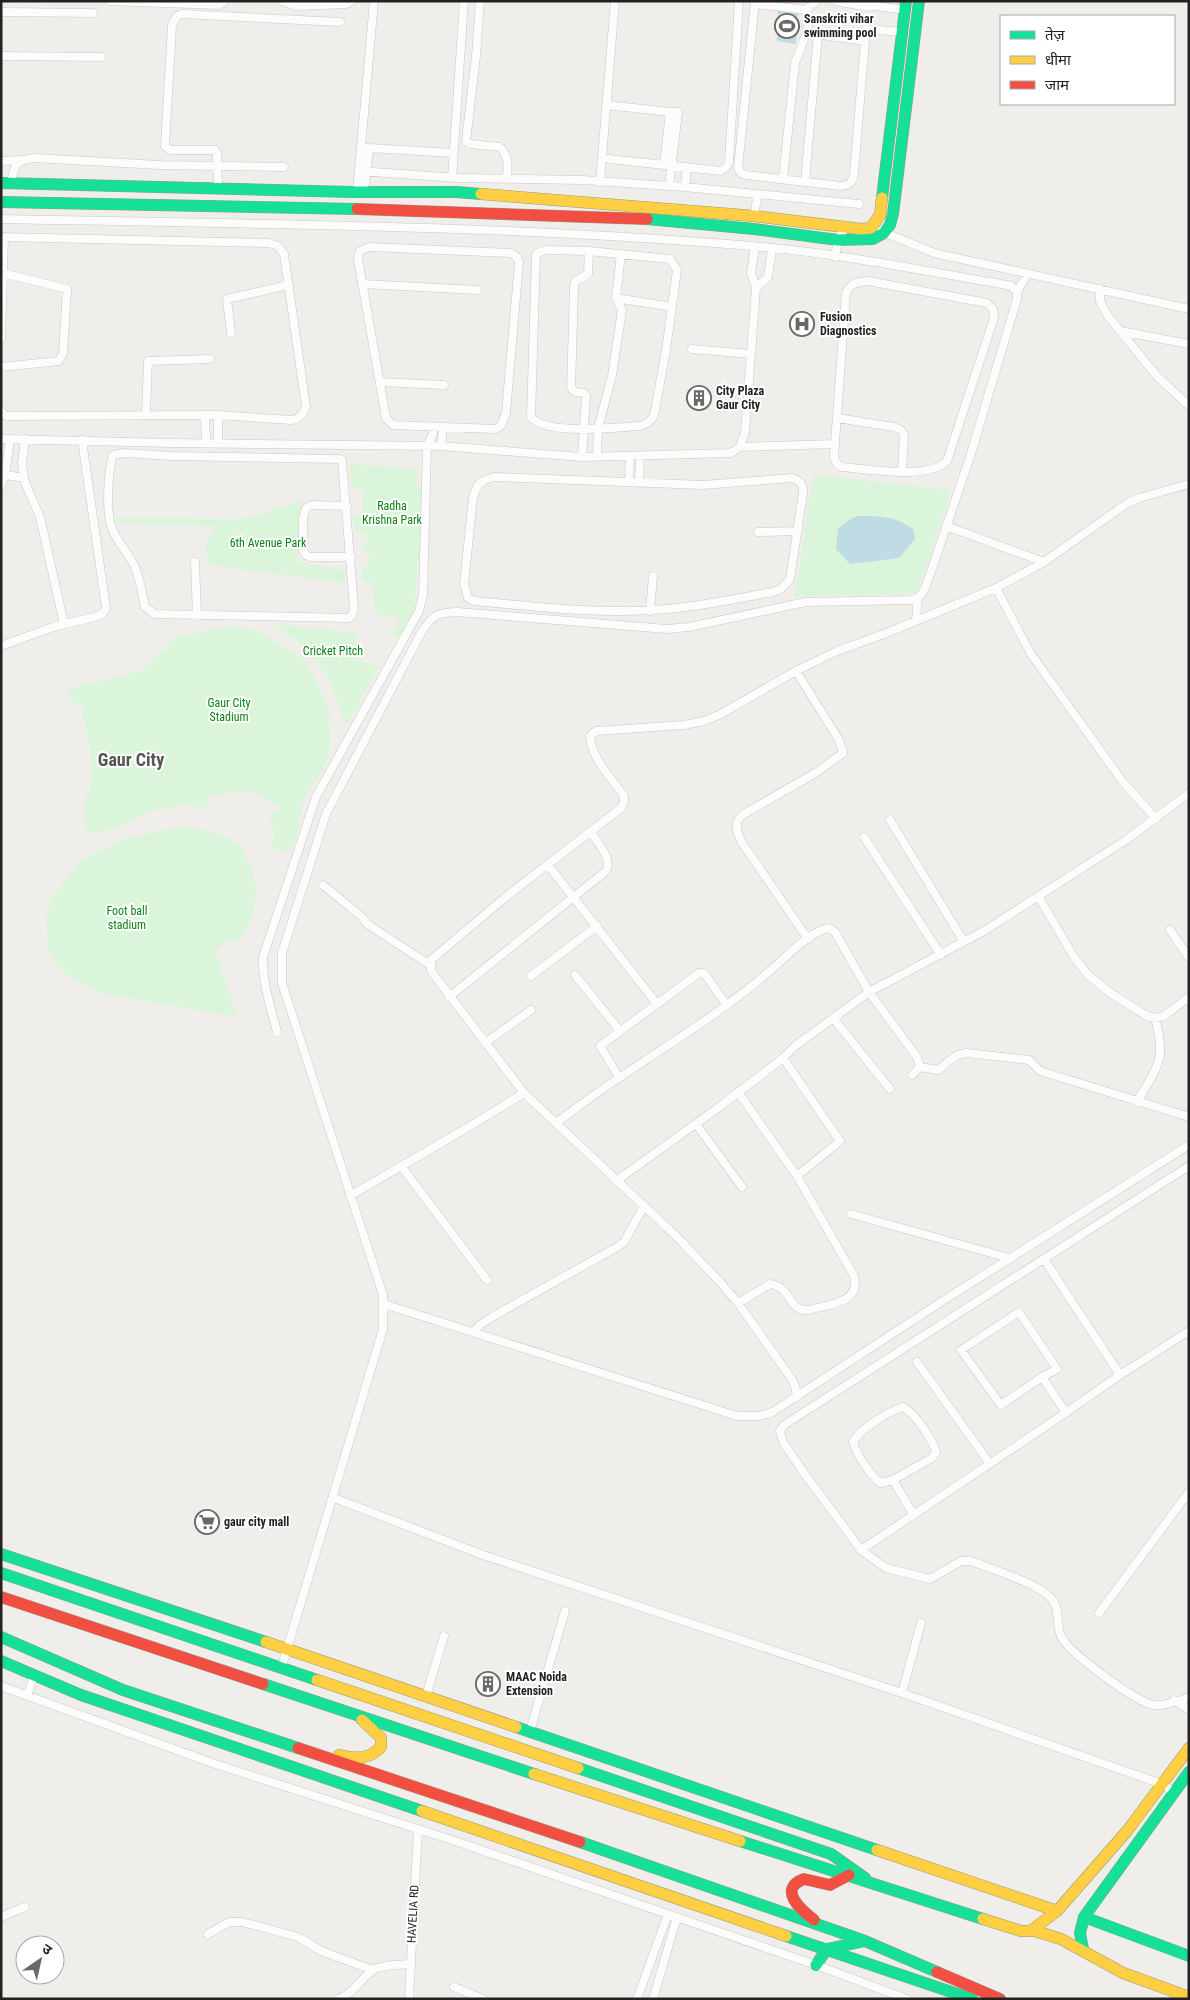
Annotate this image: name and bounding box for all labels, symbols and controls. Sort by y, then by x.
place label: Sanskriti vihar swimming pool [804,12,877,40]
sports icon: Sanskriti vihar swimming pool [774,13,800,39]
legend [1000,15,1175,105]
text: तेज़ [1045,26,1066,44]
text: धीमा [1045,51,1072,69]
text: जाम [1045,76,1070,94]
place label: Fusion Diagnostics [820,310,877,338]
hospital icon: Fusion Diagnostics [789,311,815,337]
place label: City Plaza Gaur City [716,384,765,412]
building icon: City Plaza Gaur City [686,385,712,411]
park label: Radha Krishna Park [362,499,423,527]
park label: 6th Avenue Park [230,536,307,550]
park label: Cricket Pitch [303,644,363,658]
park label: Gaur City Stadium [207,696,251,724]
district label: Gaur City [98,749,164,770]
park label: Foot ball stadium [106,904,148,932]
supermarket icon: gaur city mall [194,1509,220,1535]
place label: gaur city mall [224,1515,289,1529]
place label: MAAC Noida Extension [506,1670,567,1698]
building icon: MAAC Noida Extension [475,1671,501,1697]
street label: HAVELIA RD [404,1884,422,1944]
north arrow [15,1935,65,1985]
text: उ [39,1940,56,1959]

